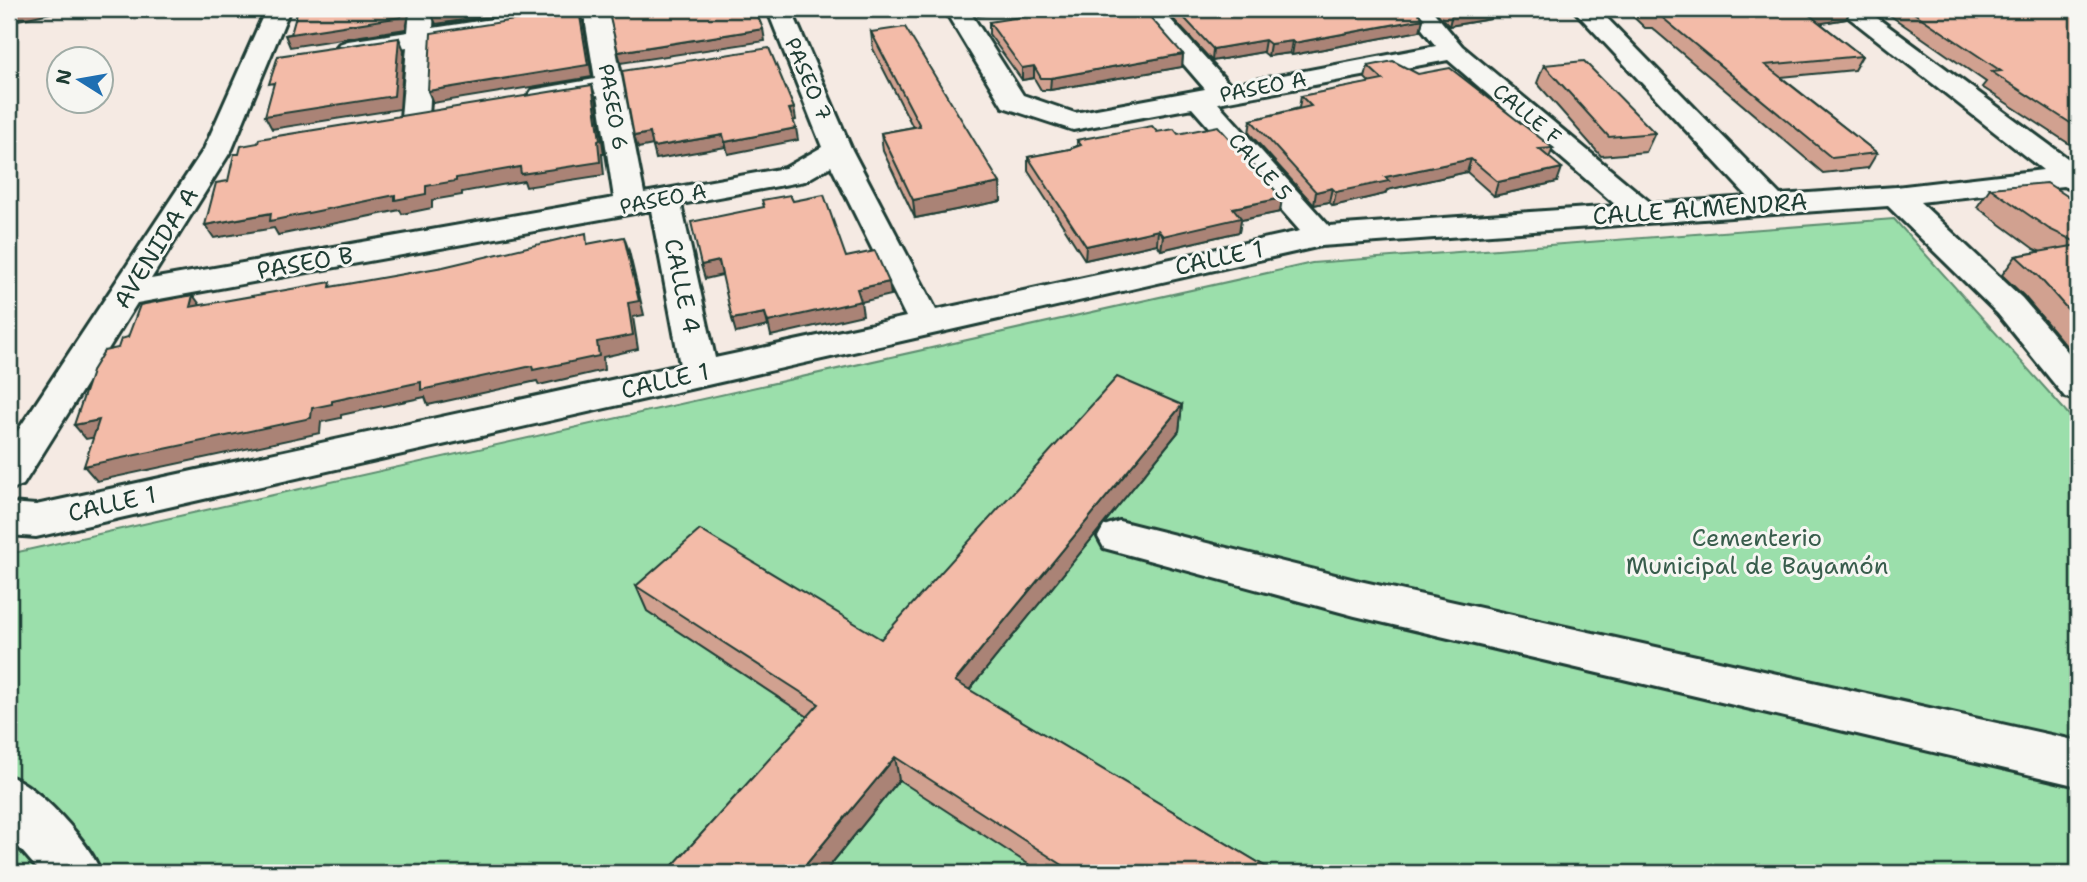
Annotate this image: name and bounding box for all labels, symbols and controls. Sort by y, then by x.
street label: PASEO 7 [778,33,838,125]
north arrow [46,46,116,116]
street label: PASEO 6 [592,62,634,152]
street label: PASEO A [1217,65,1309,109]
text: N [50,67,78,87]
street label: CALLE F [1487,77,1567,151]
street label: CALLE 5 [1222,127,1298,207]
street label: PASEO A [617,177,709,221]
street label: AVENIDA A [106,181,206,315]
street label: CALLE ALMENDRA [1591,186,1809,232]
street label: CALLE 1 [1172,233,1266,283]
street label: CALLE 4 [656,236,708,336]
street label: PASEO B [254,239,356,287]
street label: CALLE 1 [618,355,712,407]
street label: CALLE 1 [65,478,159,530]
park label: Cementerio Municipal de Bayamón [1626,522,1888,582]

